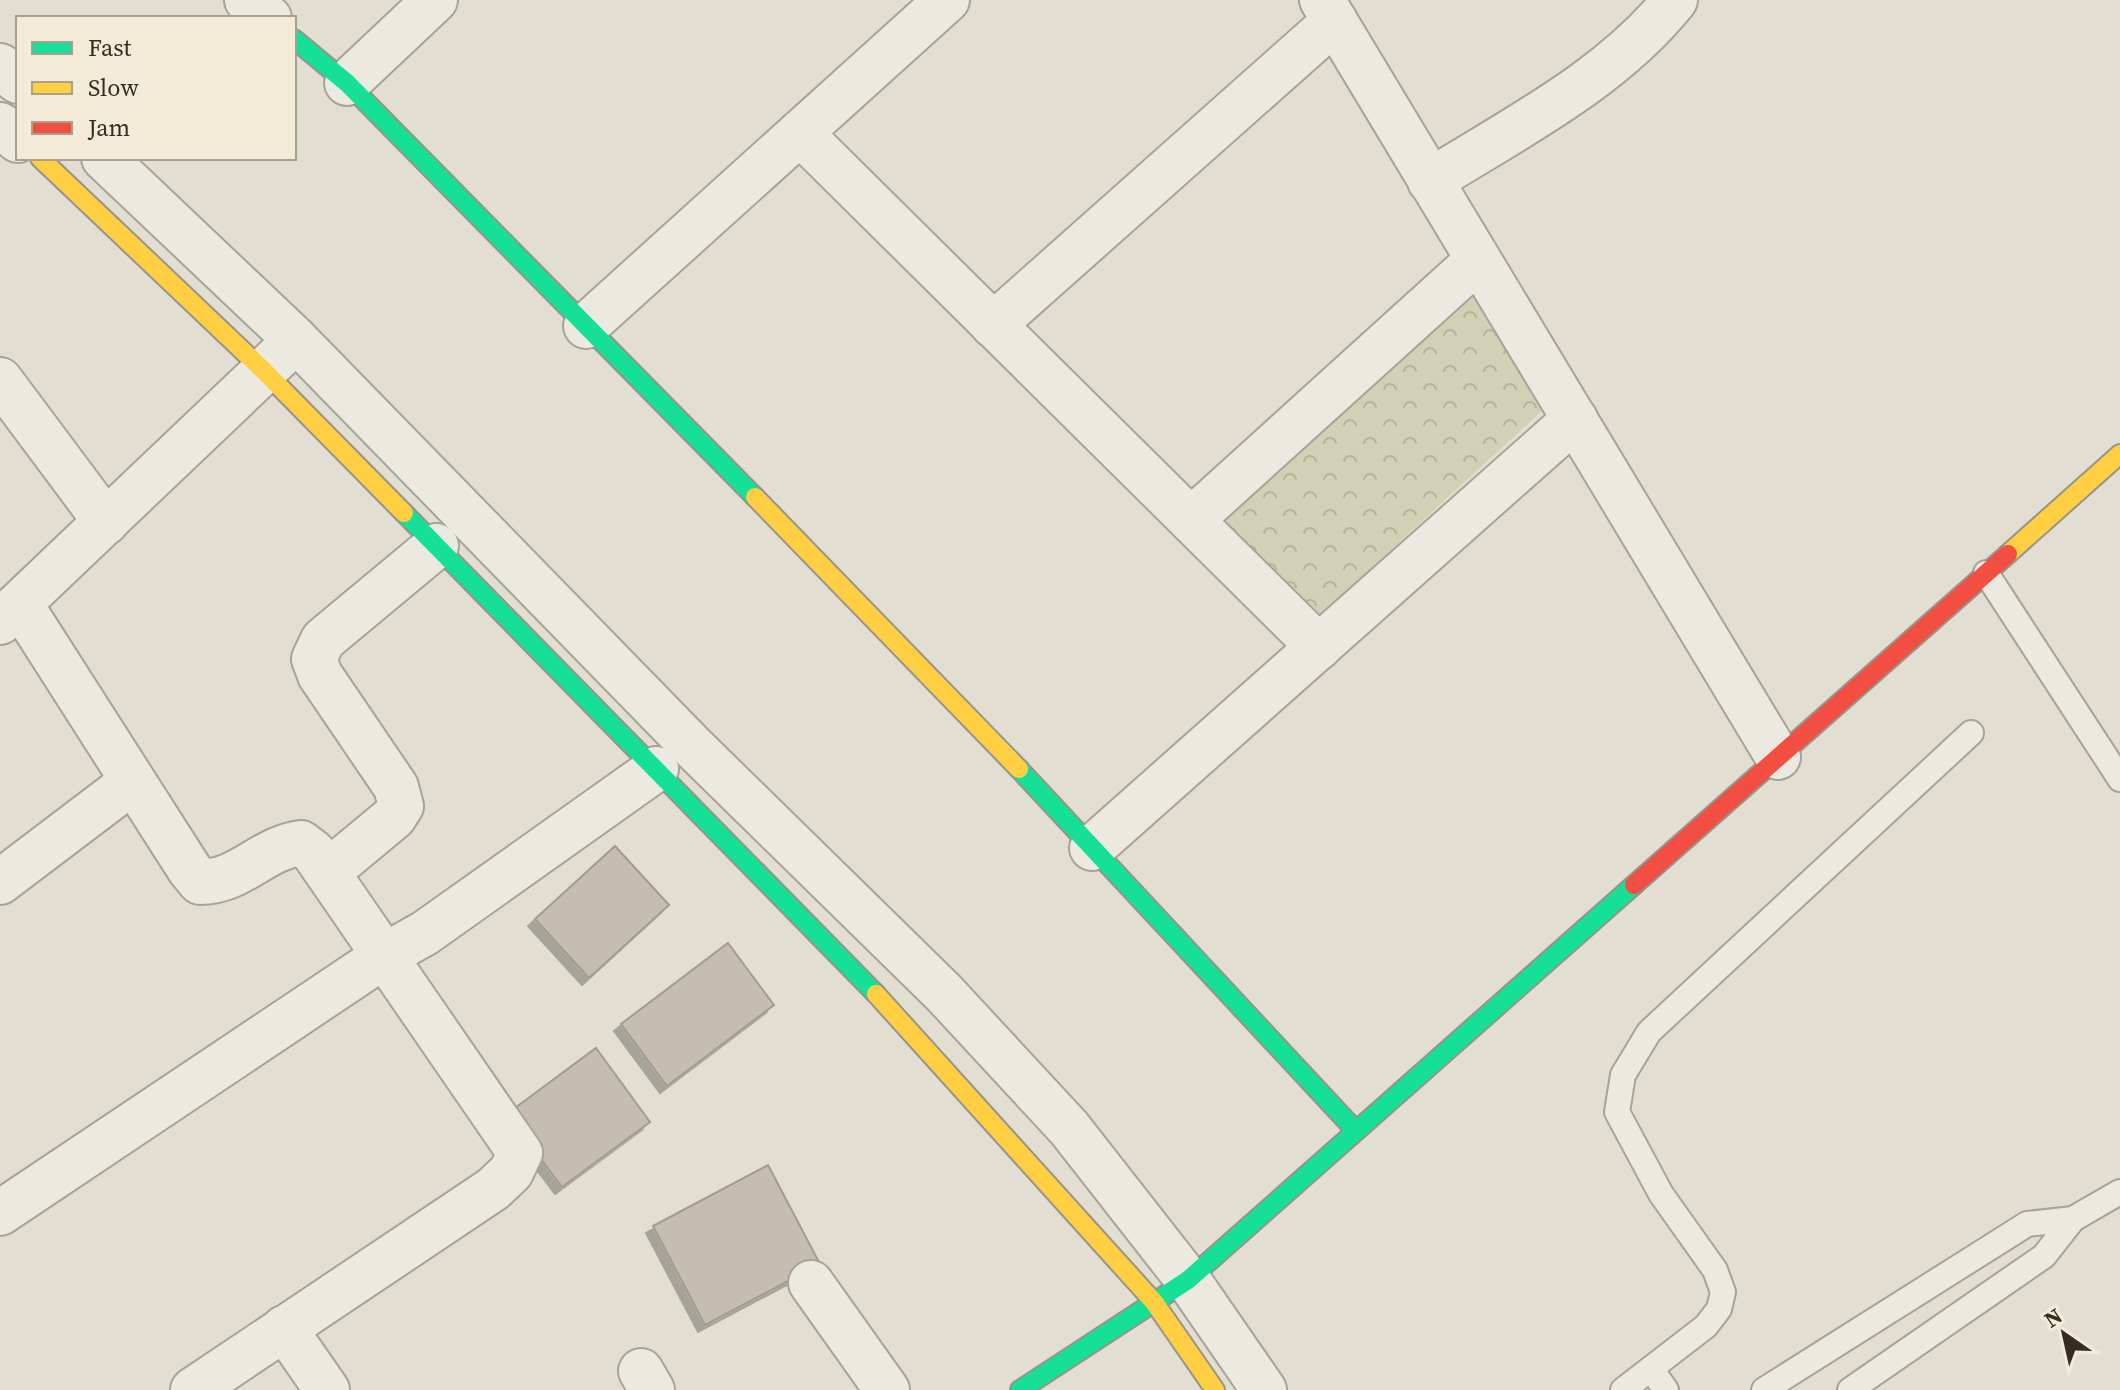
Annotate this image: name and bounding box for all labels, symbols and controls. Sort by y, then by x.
legend [16,16,296,160]
text: Fast [88,31,132,64]
text: Slow [88,71,139,104]
text: Jam [87,111,130,144]
north arrow [2024,1294,2104,1374]
text: N [2038,1301,2068,1334]

